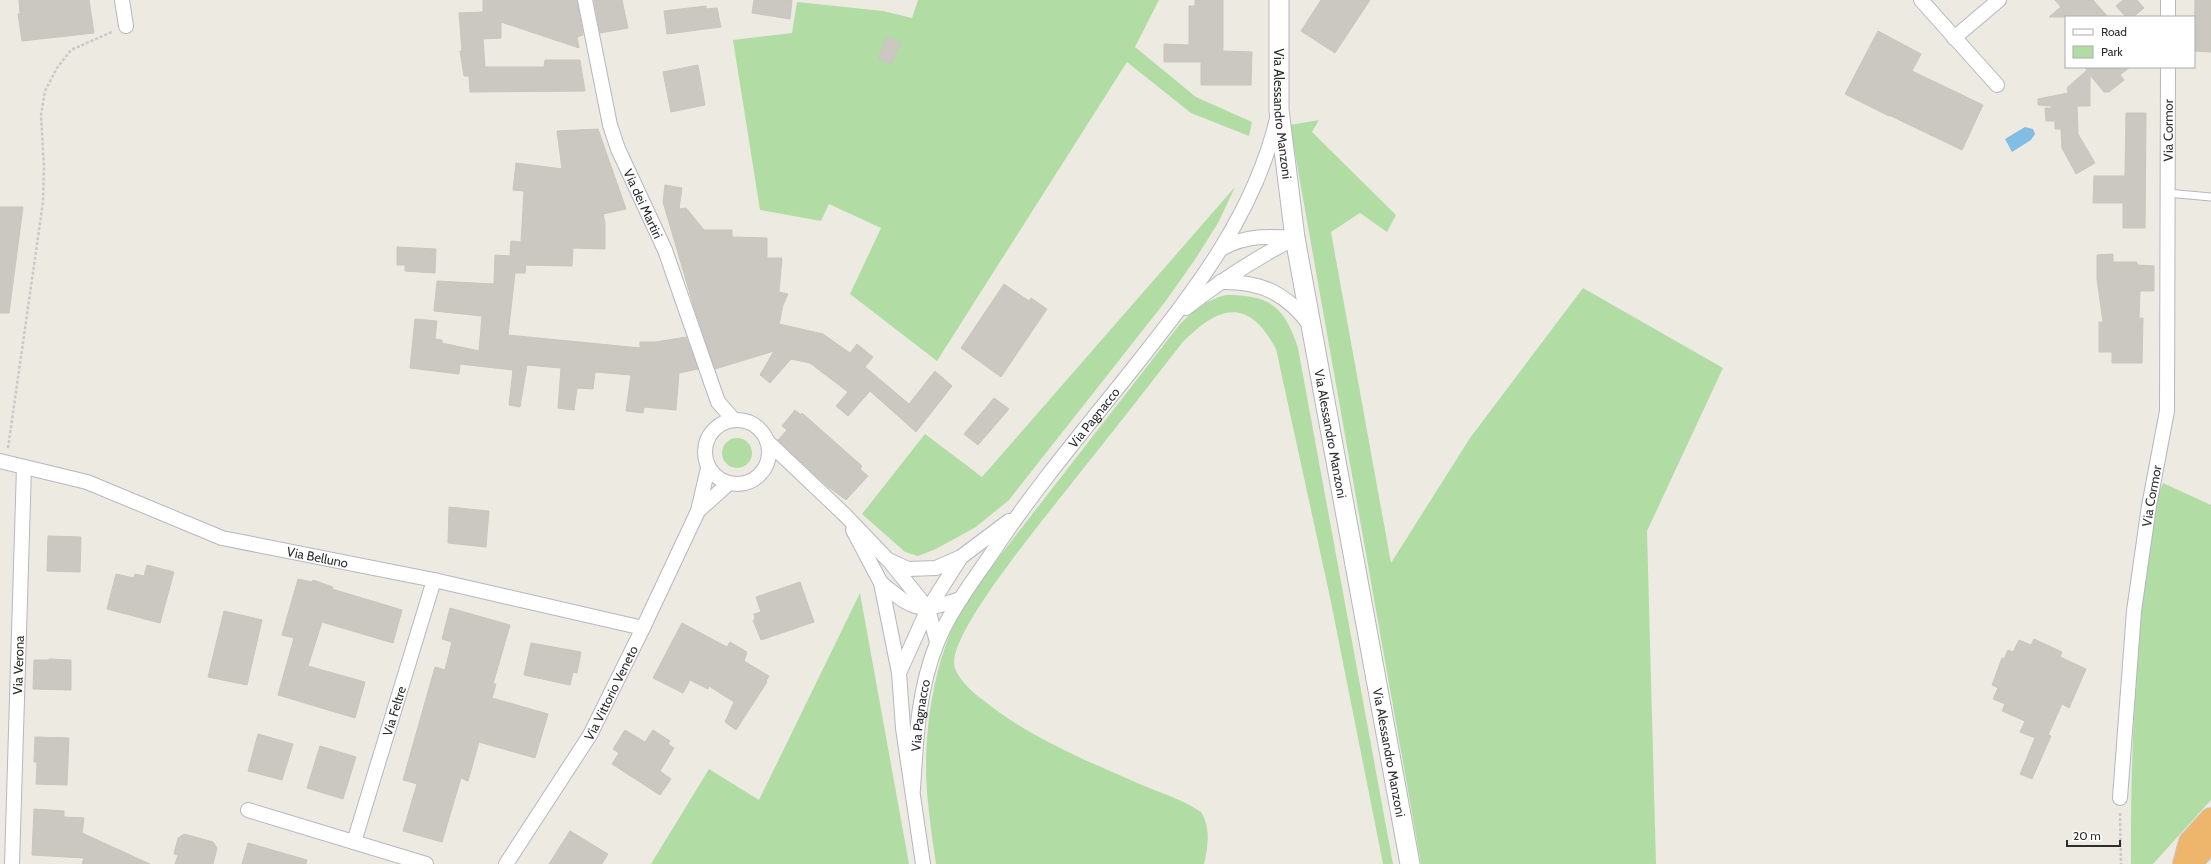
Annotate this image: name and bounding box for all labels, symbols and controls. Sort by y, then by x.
legend [2065,16,2195,68]
text: Road [2101,24,2127,39]
text: Park [2101,44,2123,59]
street label: Via Alessandro Manzoni [1271,49,1296,180]
street label: Via Cormor [2160,98,2176,161]
street label: Via dei Martiri [620,166,666,241]
street label: Via Alessandro Manzoni [1311,368,1351,500]
street label: Via Pagnacco [1065,384,1123,451]
street label: Via Cormor [2138,463,2165,528]
street label: Via Belluno [285,543,350,571]
street label: Via Verona [9,635,27,695]
street label: Via Vittorio Veneto [581,643,641,743]
street label: Via Pagnacco [907,678,933,752]
street label: Via Feltre [379,684,409,738]
street label: Via Alessandro Manzoni [1370,687,1409,818]
scale bar [2067,822,2120,848]
text: 20 m [2073,828,2101,843]

